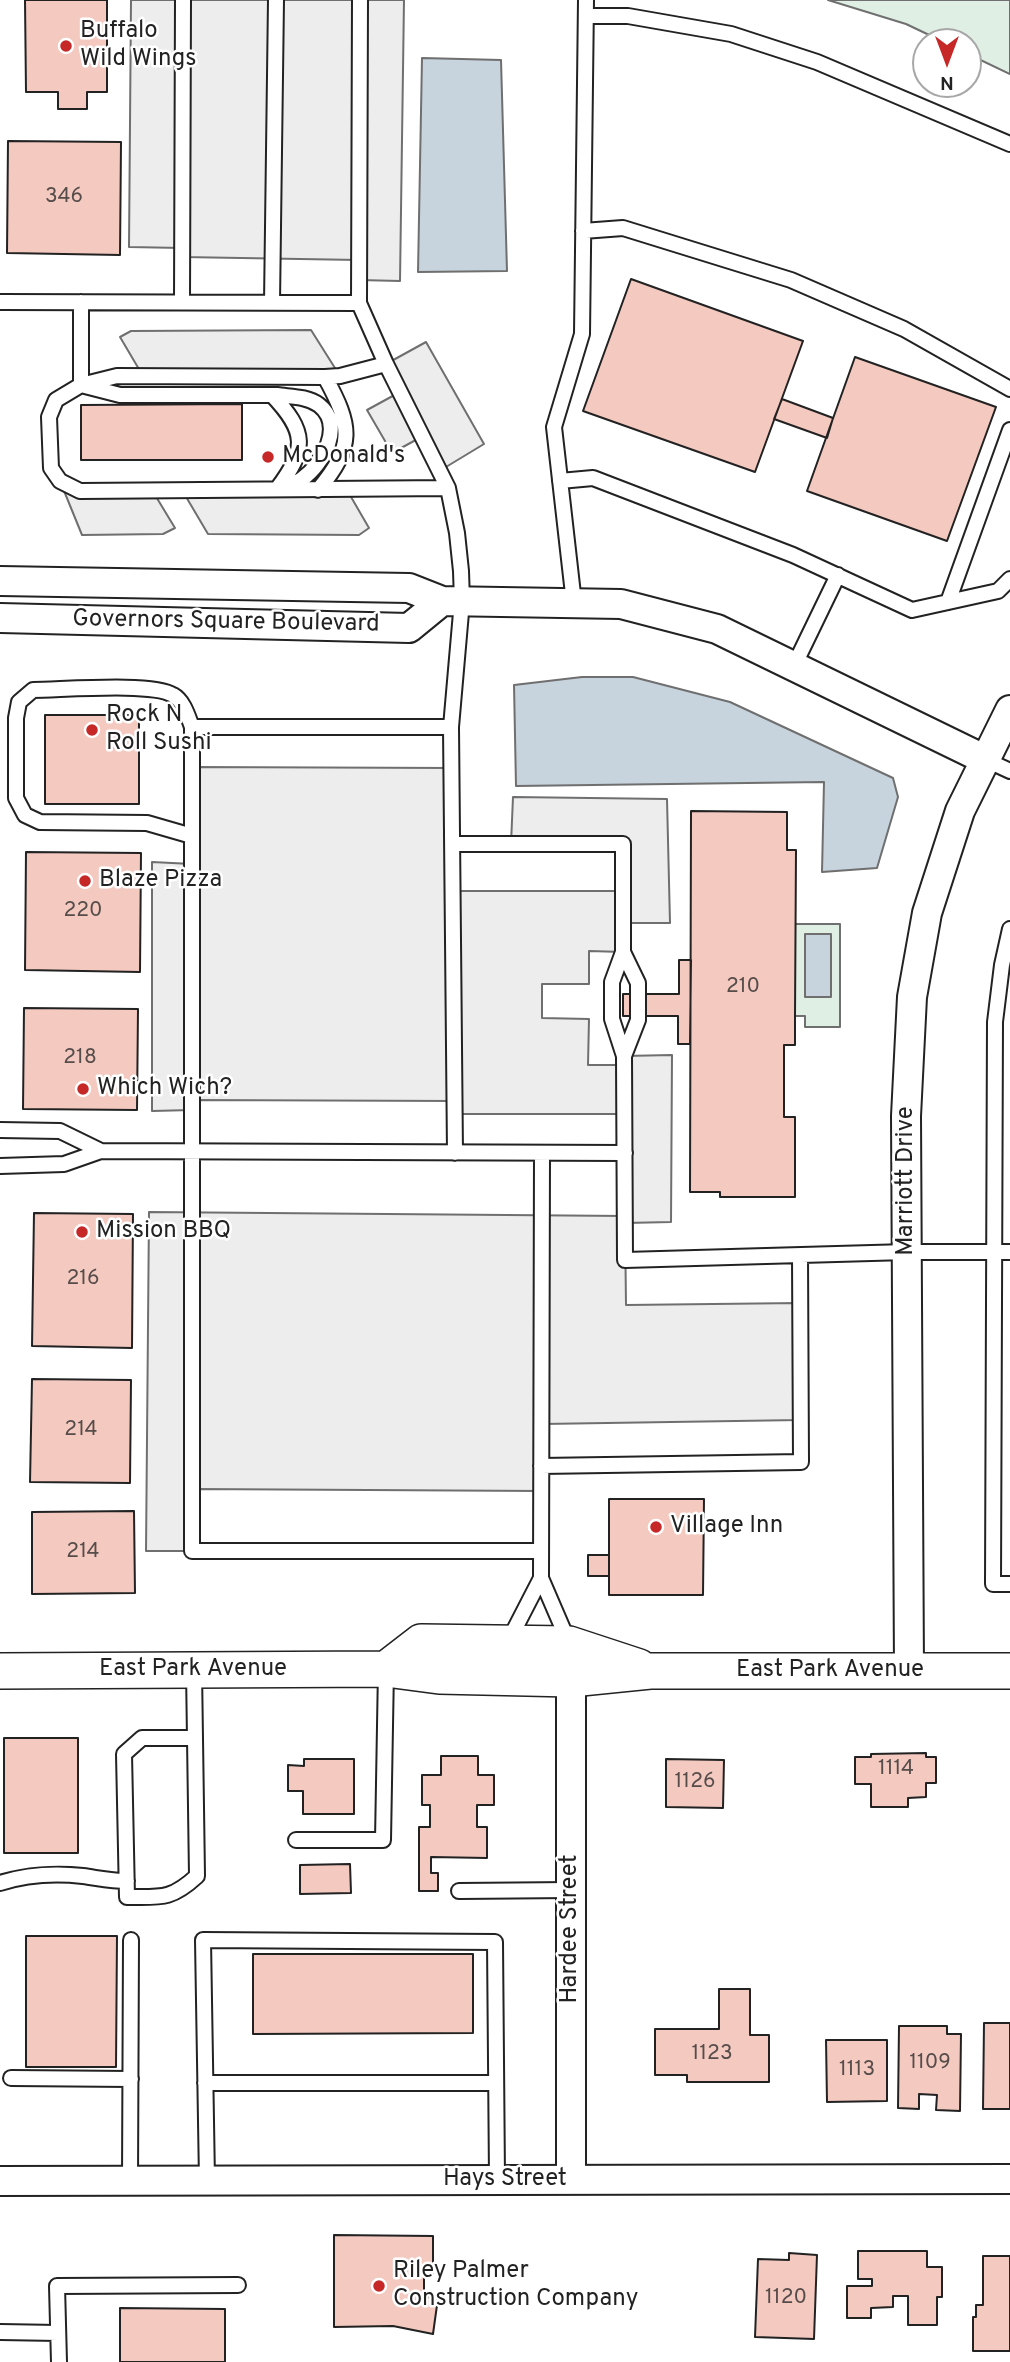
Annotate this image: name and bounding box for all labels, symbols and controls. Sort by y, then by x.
place label: Buffalo Wild Wings [80,18,197,74]
north arrow [912,28,982,98]
marker: Buffalo Wild Wings [58,38,74,54]
text: N [940,70,954,94]
house number: 346 [45,185,83,211]
place label: McDonald's [282,443,405,471]
marker: McDonald's [260,449,276,465]
street label: Governors Square Boulevard [72,606,380,640]
place label: Rock N Roll Sushi [106,702,212,758]
marker: Rock N Roll Sushi [84,722,100,738]
place label: Blaze Pizza [99,867,222,895]
marker: Blaze Pizza [77,873,93,889]
house number: 220 [63,899,103,925]
house number: 210 [726,975,760,1001]
house number: 218 [63,1046,97,1072]
place label: Which Wich? [97,1075,232,1103]
marker: Which Wich? [75,1081,91,1097]
street label: Marriott Drive [893,1106,921,1256]
place label: Mission BBQ [96,1218,231,1246]
marker: Mission BBQ [74,1224,90,1240]
house number: 216 [66,1267,100,1293]
house number: 214 [64,1418,98,1444]
place label: Village Inn [670,1513,783,1541]
marker: Village Inn [648,1519,664,1535]
house number: 214 [66,1540,100,1566]
street label: East Park Avenue [99,1656,287,1684]
street label: East Park Avenue [736,1657,924,1685]
house number: 1114 [878,1757,914,1783]
house number: 1126 [674,1770,716,1796]
street label: Hardee Street [557,1854,585,2004]
house number: 1123 [691,2042,733,2068]
house number: 1109 [909,2051,951,2077]
house number: 1113 [839,2058,875,2084]
street label: Hays Street [443,2166,567,2194]
place label: Riley Palmer Construction Company [393,2258,638,2314]
marker: Riley Palmer Construction Company [371,2278,387,2294]
house number: 1120 [765,2286,807,2312]

